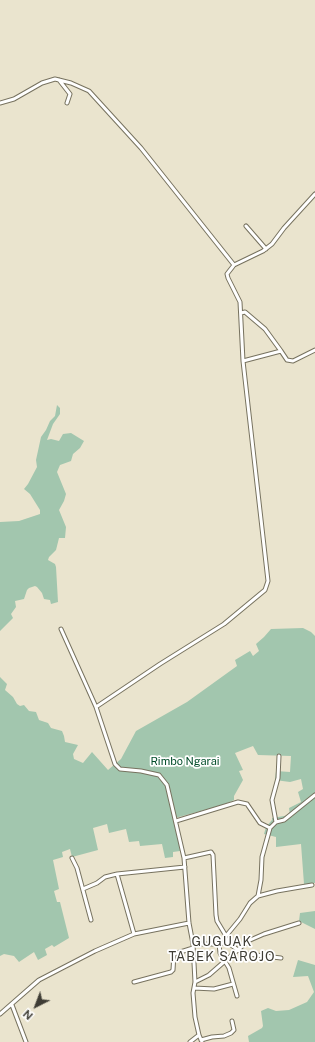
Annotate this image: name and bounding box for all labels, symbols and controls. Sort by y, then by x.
park label: Rimbo Ngarai [150,755,220,769]
district label: GUGUAK TABEK SAROJO [168,934,276,965]
north arrow [16,986,56,1026]
text: N [21,1008,35,1022]

